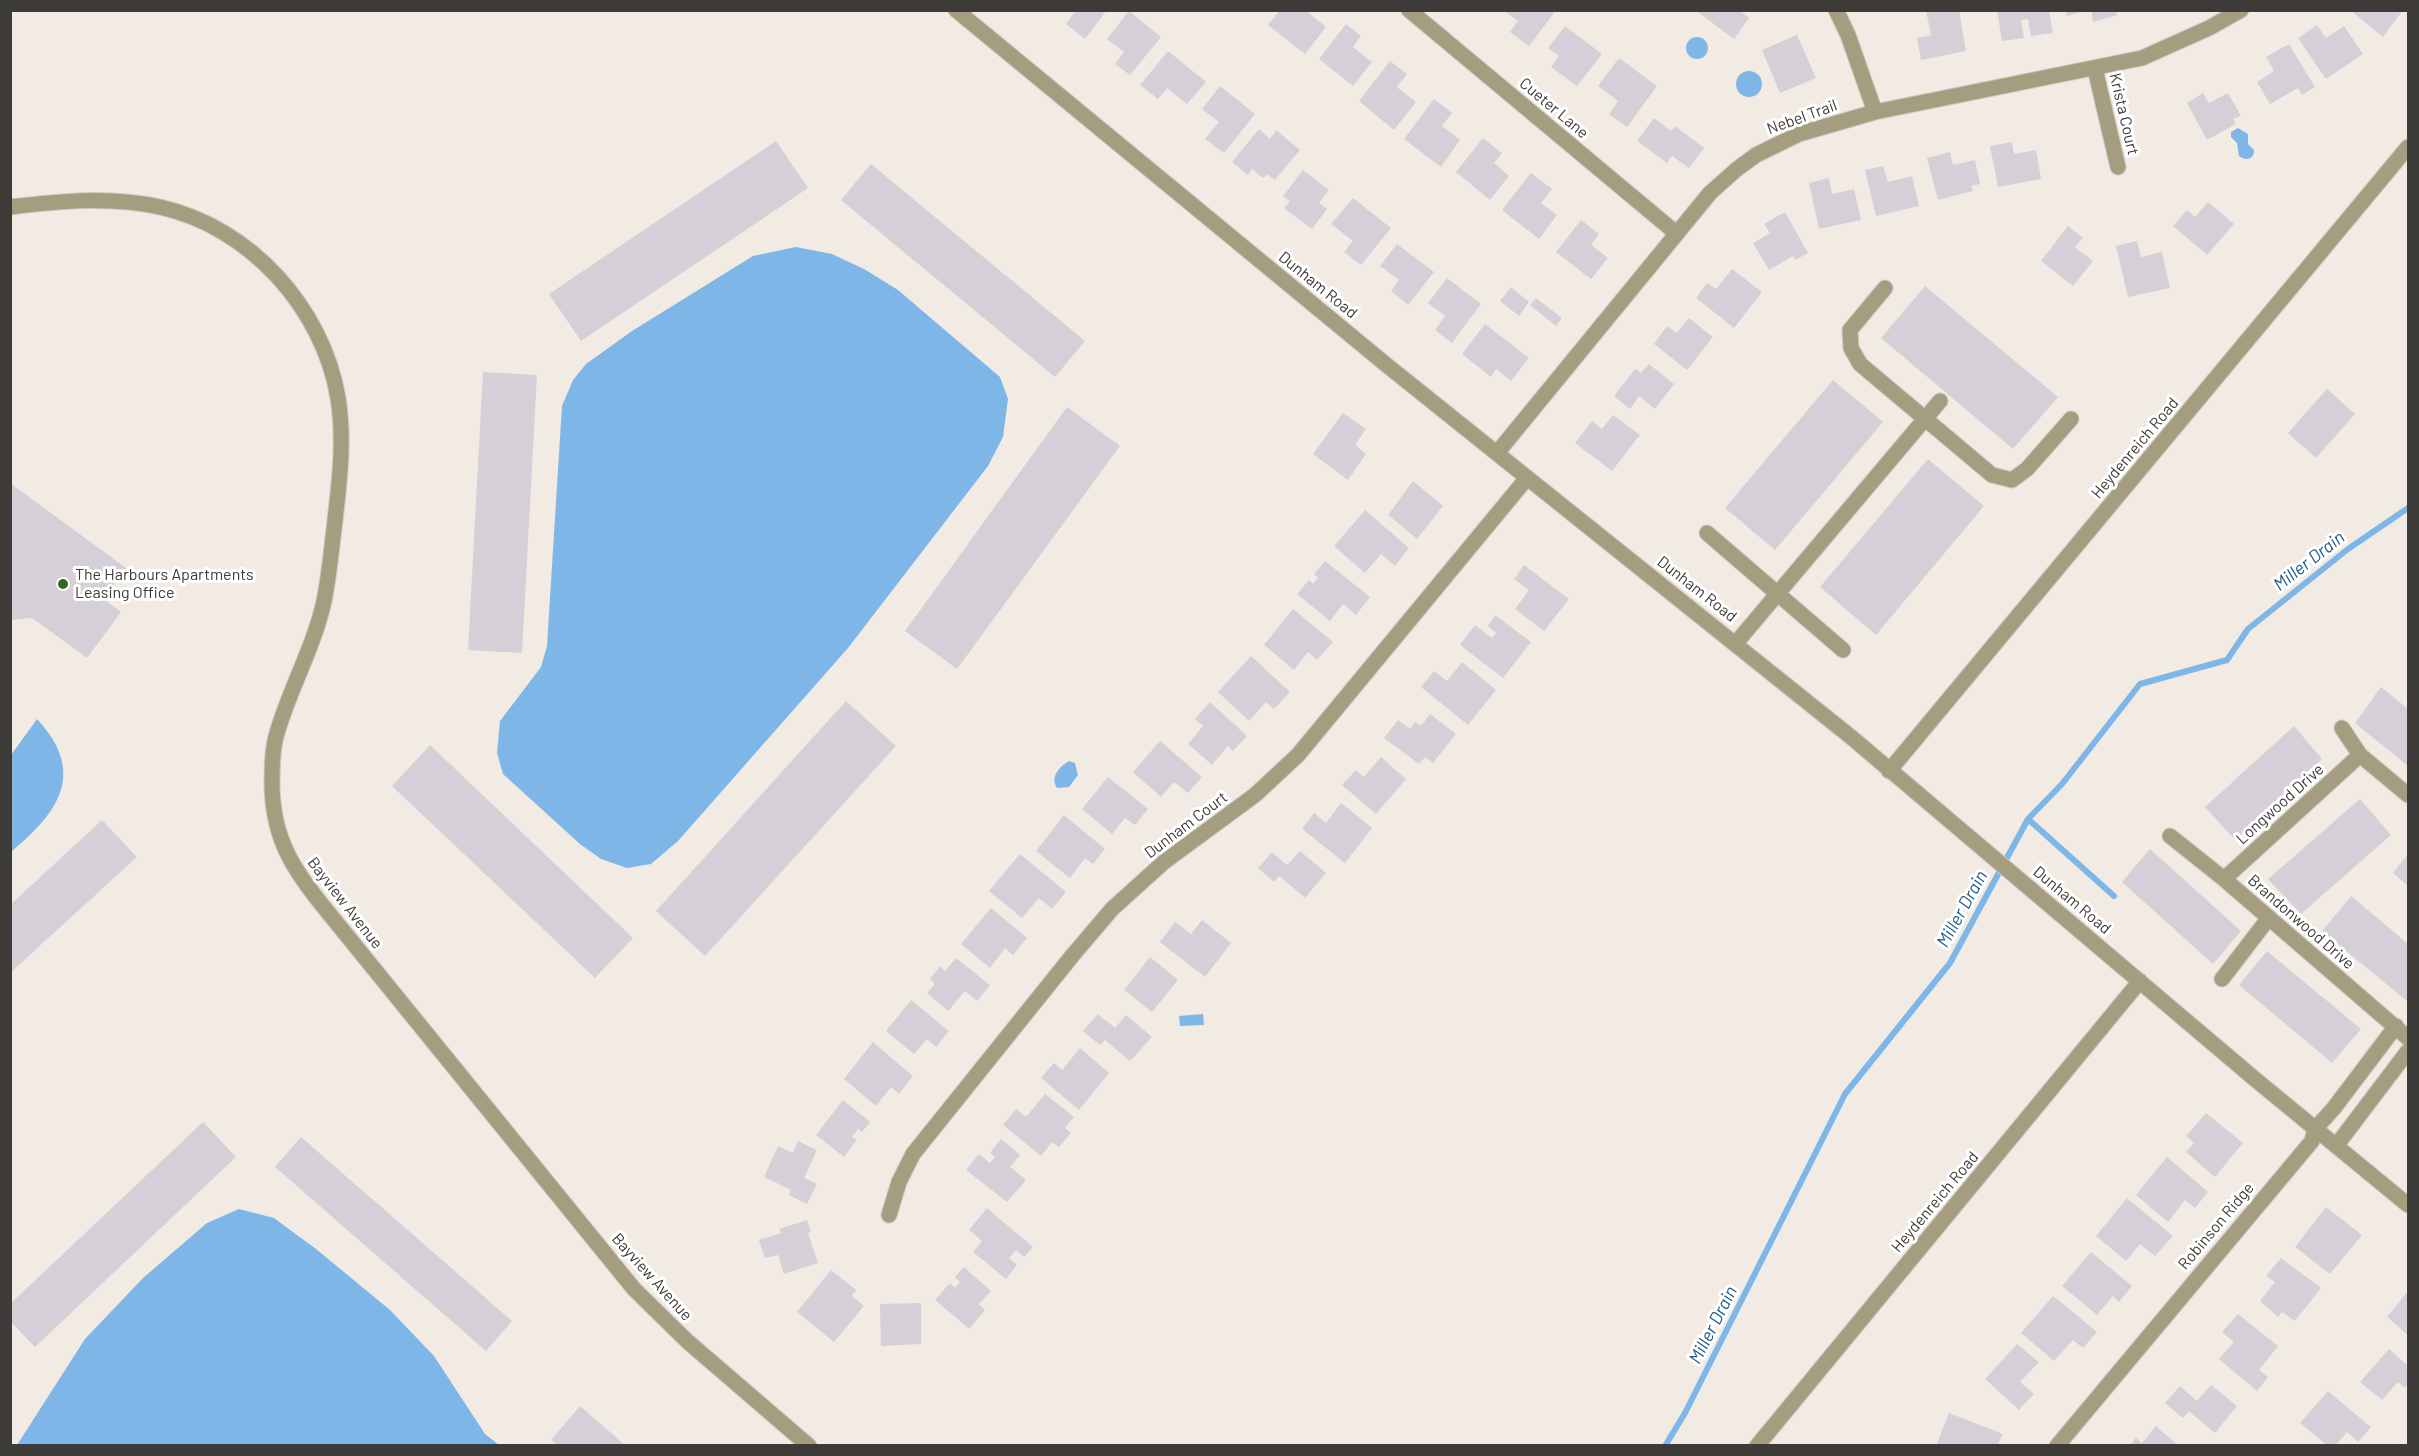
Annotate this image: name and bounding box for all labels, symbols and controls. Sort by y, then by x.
street label: Krista Court [2105,71,2143,157]
street label: Cueter Lane [1516,74,1592,142]
street label: Nebel Trail [1764,95,1840,139]
street label: Dunham Road [1275,248,1361,322]
street label: Heydenreich Road [2087,394,2183,502]
water label: Miller Drain [2269,526,2349,596]
street label: Dunham Road [1653,552,1741,626]
place label: The Harbours Apartments Leasing Office [75,565,254,603]
marker: The Harbours Apartments Leasing Office [56,577,70,591]
street label: Longwood Drive [2232,760,2328,848]
street label: Dunham Court [1141,788,1231,862]
street label: Bayview Avenue [303,853,387,953]
street label: Dunham Road [2029,862,2115,938]
water label: Miller Drain [1932,867,1992,951]
street label: Brandonwood Drive [2244,871,2358,973]
street label: Heydenreich Road [1887,1148,1983,1256]
street label: Robinson Ridge [2174,1179,2258,1273]
street label: Bayview Avenue [608,1229,696,1325]
water label: Miller Drain [1684,1282,1742,1368]

